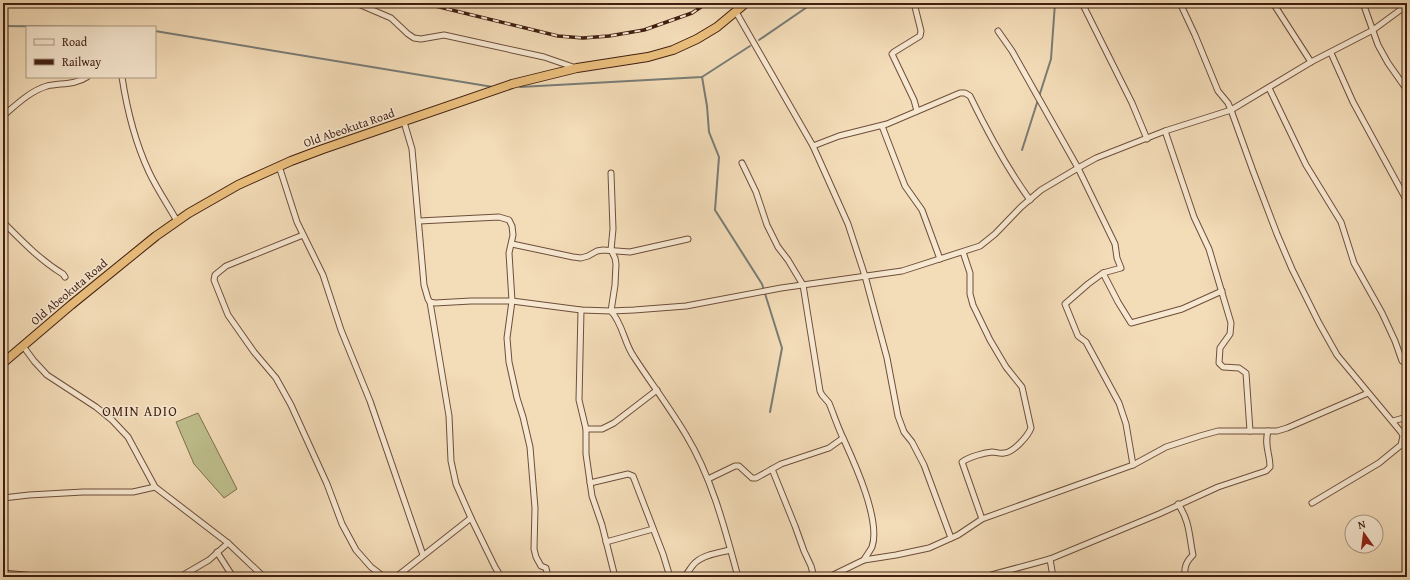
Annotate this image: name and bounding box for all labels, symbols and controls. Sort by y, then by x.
legend [26,26,156,78]
text: Road [62,33,88,50]
text: Railway [62,53,101,70]
street label: Old Abeokuta Road [301,104,397,151]
street label: Old Abeokuta Road [27,254,111,329]
district label: OMIN ADIO [102,401,178,421]
north arrow [1344,514,1384,554]
text: N [1356,515,1368,533]

